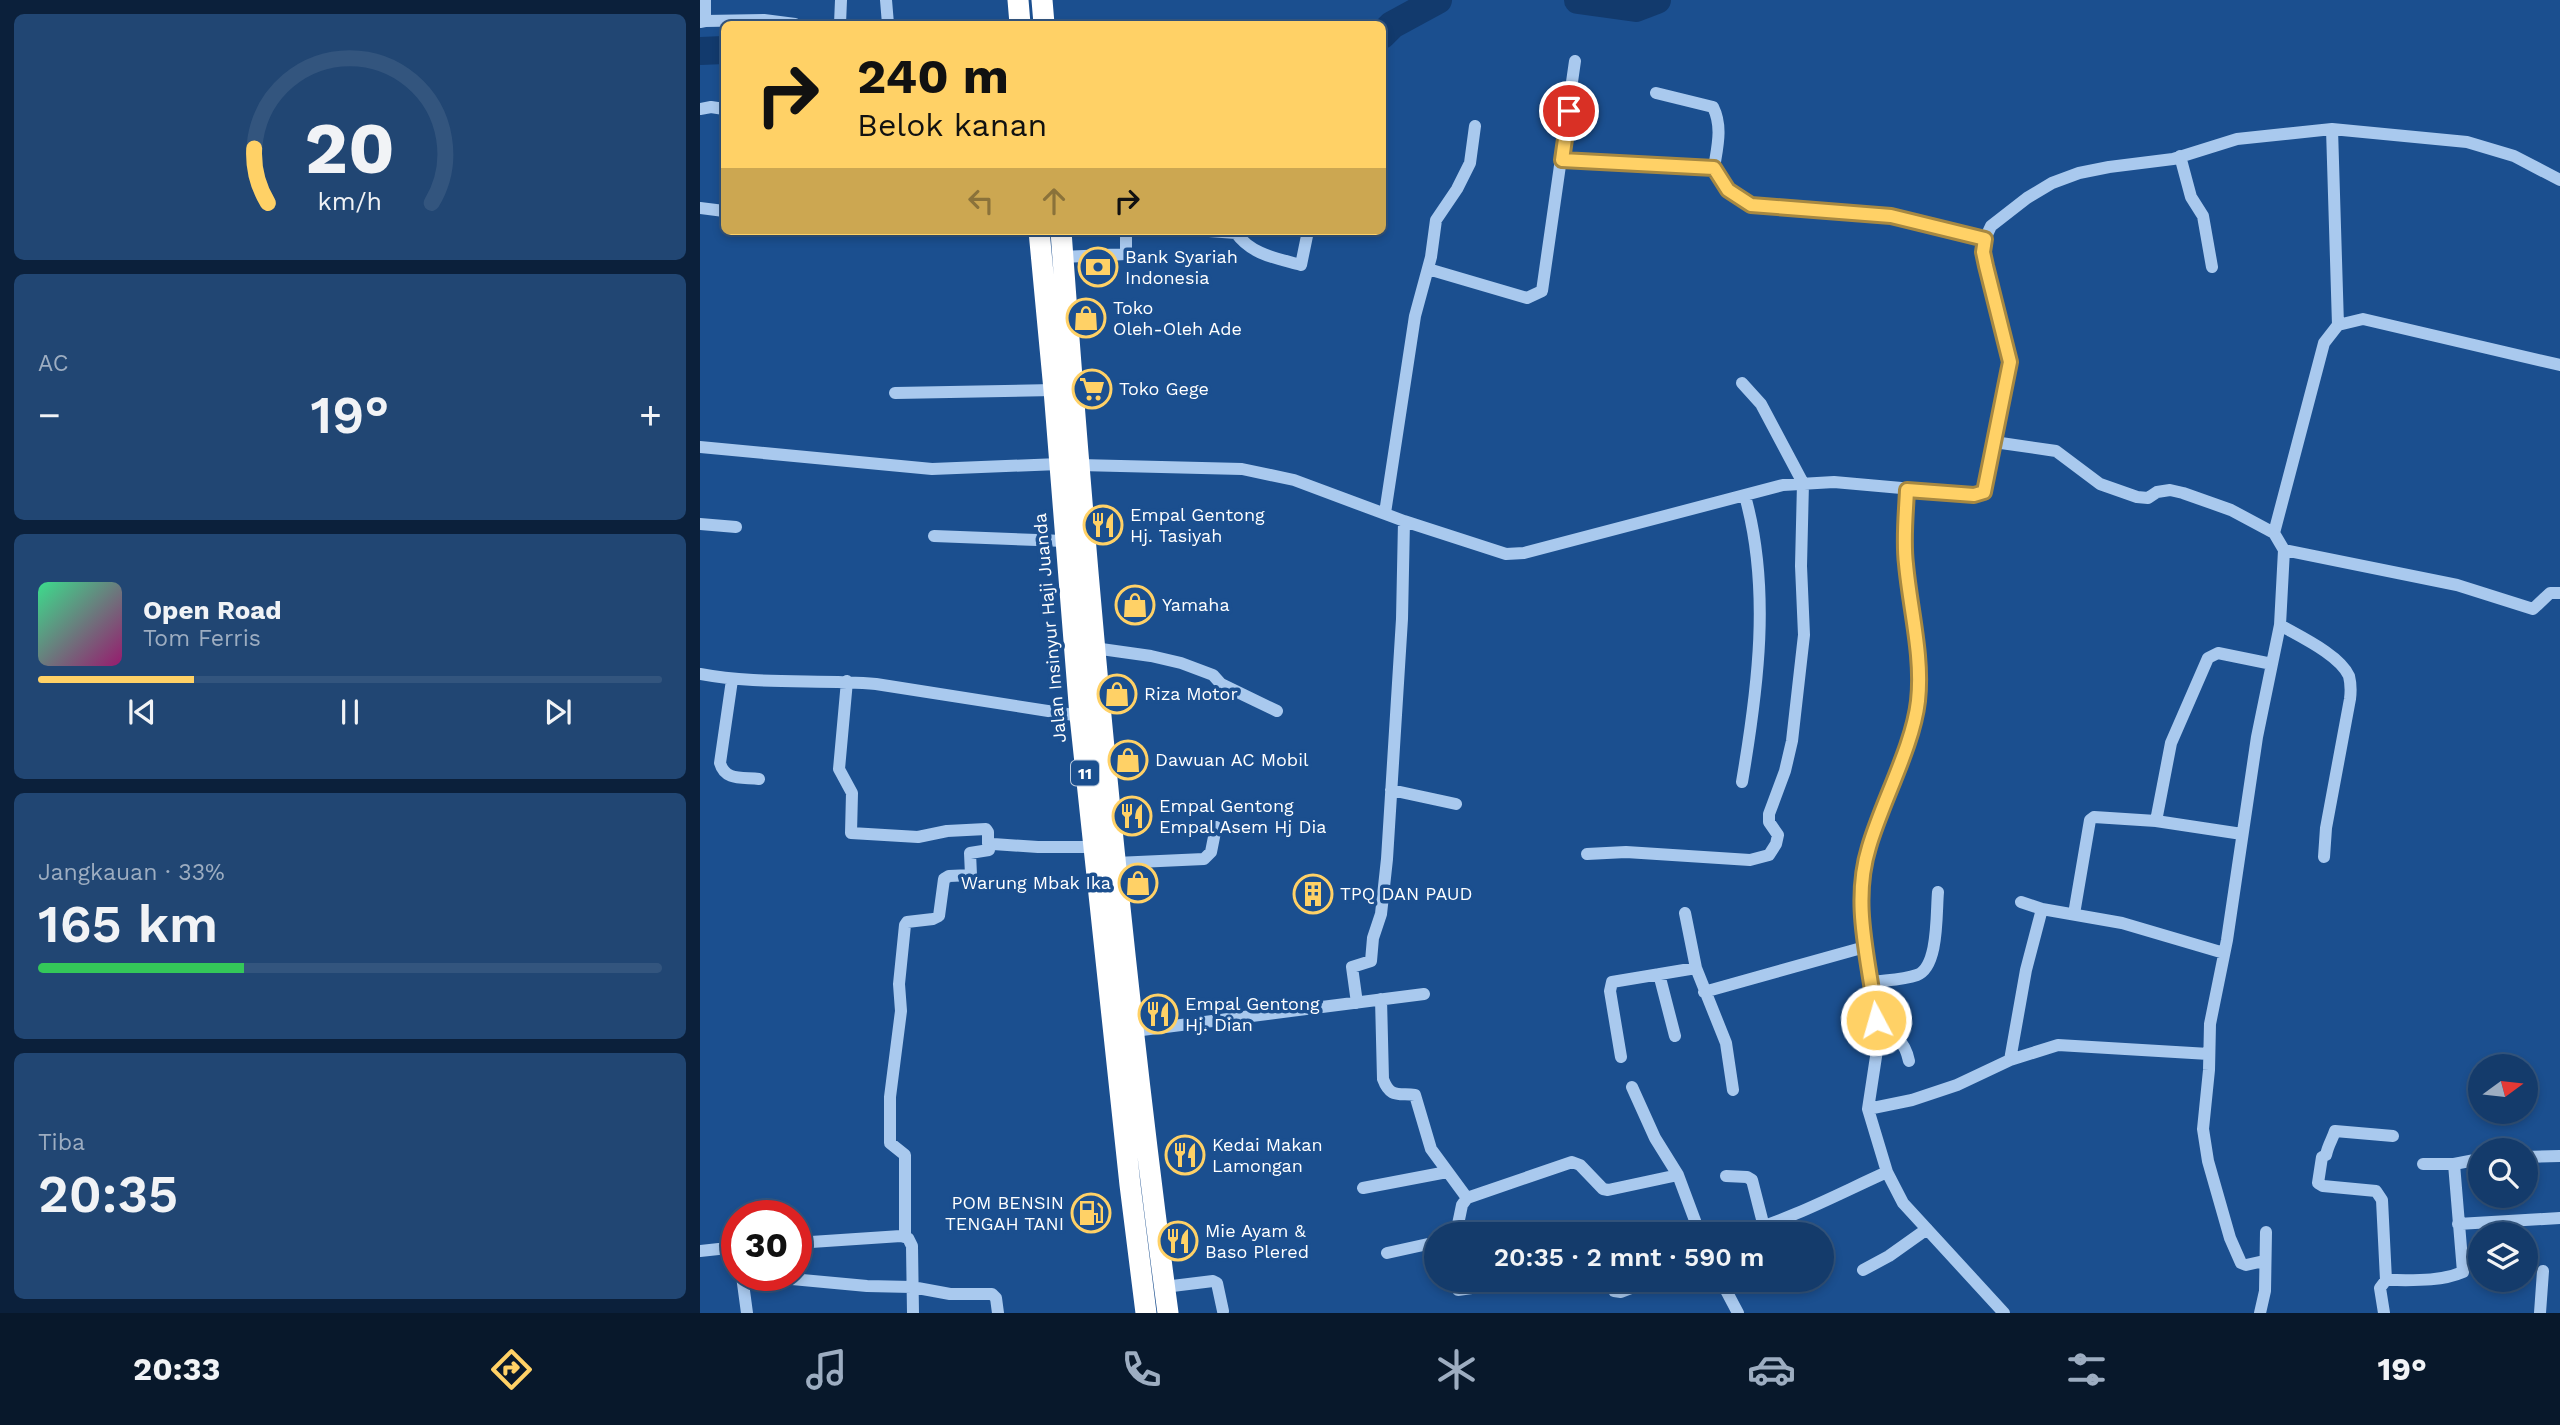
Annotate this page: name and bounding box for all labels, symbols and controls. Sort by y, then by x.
text: 240 m [857,47,1009,105]
icon: right [742,49,833,140]
pin [1539,81,1599,141]
icon: arrive [1550,92,1588,130]
text: 20 [305,105,395,191]
text: Belok kanan [857,106,1047,144]
icon: left [962,182,1000,220]
icon: ahead [1035,182,1073,220]
icon: right [1108,182,1146,220]
text: km/h [318,187,382,216]
bank icon: Bank Syariah Indonesia [1077,246,1119,288]
place label: Bank Syariah Indonesia [1125,246,1238,288]
shop icon: Toko Oleh-Oleh Ade [1065,297,1107,339]
place label: Toko Oleh-Oleh Ade [1113,297,1242,339]
text: AC [38,350,68,377]
supermarket icon: Toko Gege [1071,368,1113,410]
place label: Toko Gege [1119,378,1209,399]
text: 19° [311,385,389,446]
text: − [38,393,61,437]
text: + [639,393,662,437]
restaurant icon: Empal Gentong Hj. Tasiyah [1082,504,1124,546]
place label: Empal Gentong Hj. Tasiyah [1130,504,1265,546]
street label: Jalan Insinyur Haji Juanda [1029,512,1070,744]
shop icon: Yamaha [1114,584,1156,626]
place label: Yamaha [1162,594,1230,615]
text: Open Road [143,595,281,625]
text: Tom Ferris [143,625,261,652]
shop icon: Riza Motor [1096,673,1138,715]
place label: Riza Motor [1144,683,1238,704]
icon: previous [123,693,161,731]
icon: pause [331,693,369,731]
icon: next [539,693,577,731]
shop icon: Dawuan AC Mobil [1107,739,1149,781]
place label: Dawuan AC Mobil [1155,749,1309,770]
road number: 11 [1071,760,1099,786]
restaurant icon: Empal Gentong Empal Asem Hj Dia [1111,795,1153,837]
place label: Empal Gentong Empal Asem Hj Dia [1159,795,1326,837]
text: Jangkauan · 33% [38,859,225,886]
shop icon: Warung Mbak Ika [1117,862,1159,904]
place label: Warung Mbak Ika [961,872,1111,893]
building icon: TPQ DAN PAUD [1292,873,1334,915]
place label: TPQ DAN PAUD [1340,883,1473,904]
text: 165 km [38,894,218,955]
position arrow [1839,983,1913,1057]
restaurant icon: Empal Gentong Hj. Dian [1137,993,1179,1035]
place label: Empal Gentong Hj. Dian [1185,993,1320,1035]
north arrow [2468,1054,2538,1124]
map controls [2468,1054,2538,1292]
text: Tiba [38,1129,85,1156]
restaurant icon: Kedai Makan Lamongan [1164,1134,1206,1176]
place label: Kedai Makan Lamongan [1212,1134,1323,1176]
button: search [2468,1138,2538,1208]
text: 20:35 [38,1164,178,1225]
place label: POM BENSIN TENGAH TANI [945,1192,1064,1234]
fuel station icon: POM BENSIN TENGAH TANI [1070,1192,1112,1234]
speed limit sign: 30 [721,1200,812,1291]
restaurant icon: Mie Ayam & Baso Plered [1157,1220,1199,1262]
place label: Mie Ayam & Baso Plered [1205,1220,1309,1262]
button: layers [2468,1222,2538,1292]
text: 20:35 · 2 mnt · 590 m [1494,1242,1764,1272]
icon: directions [487,1345,536,1394]
icon: music [802,1345,851,1394]
icon: phone [1117,1345,1166,1394]
icon: climate [1432,1345,1481,1394]
icon: car [1747,1345,1796,1394]
icon: filters [2062,1345,2111,1394]
text: 20:33 [133,1350,220,1388]
text: 19° [2377,1350,2427,1388]

